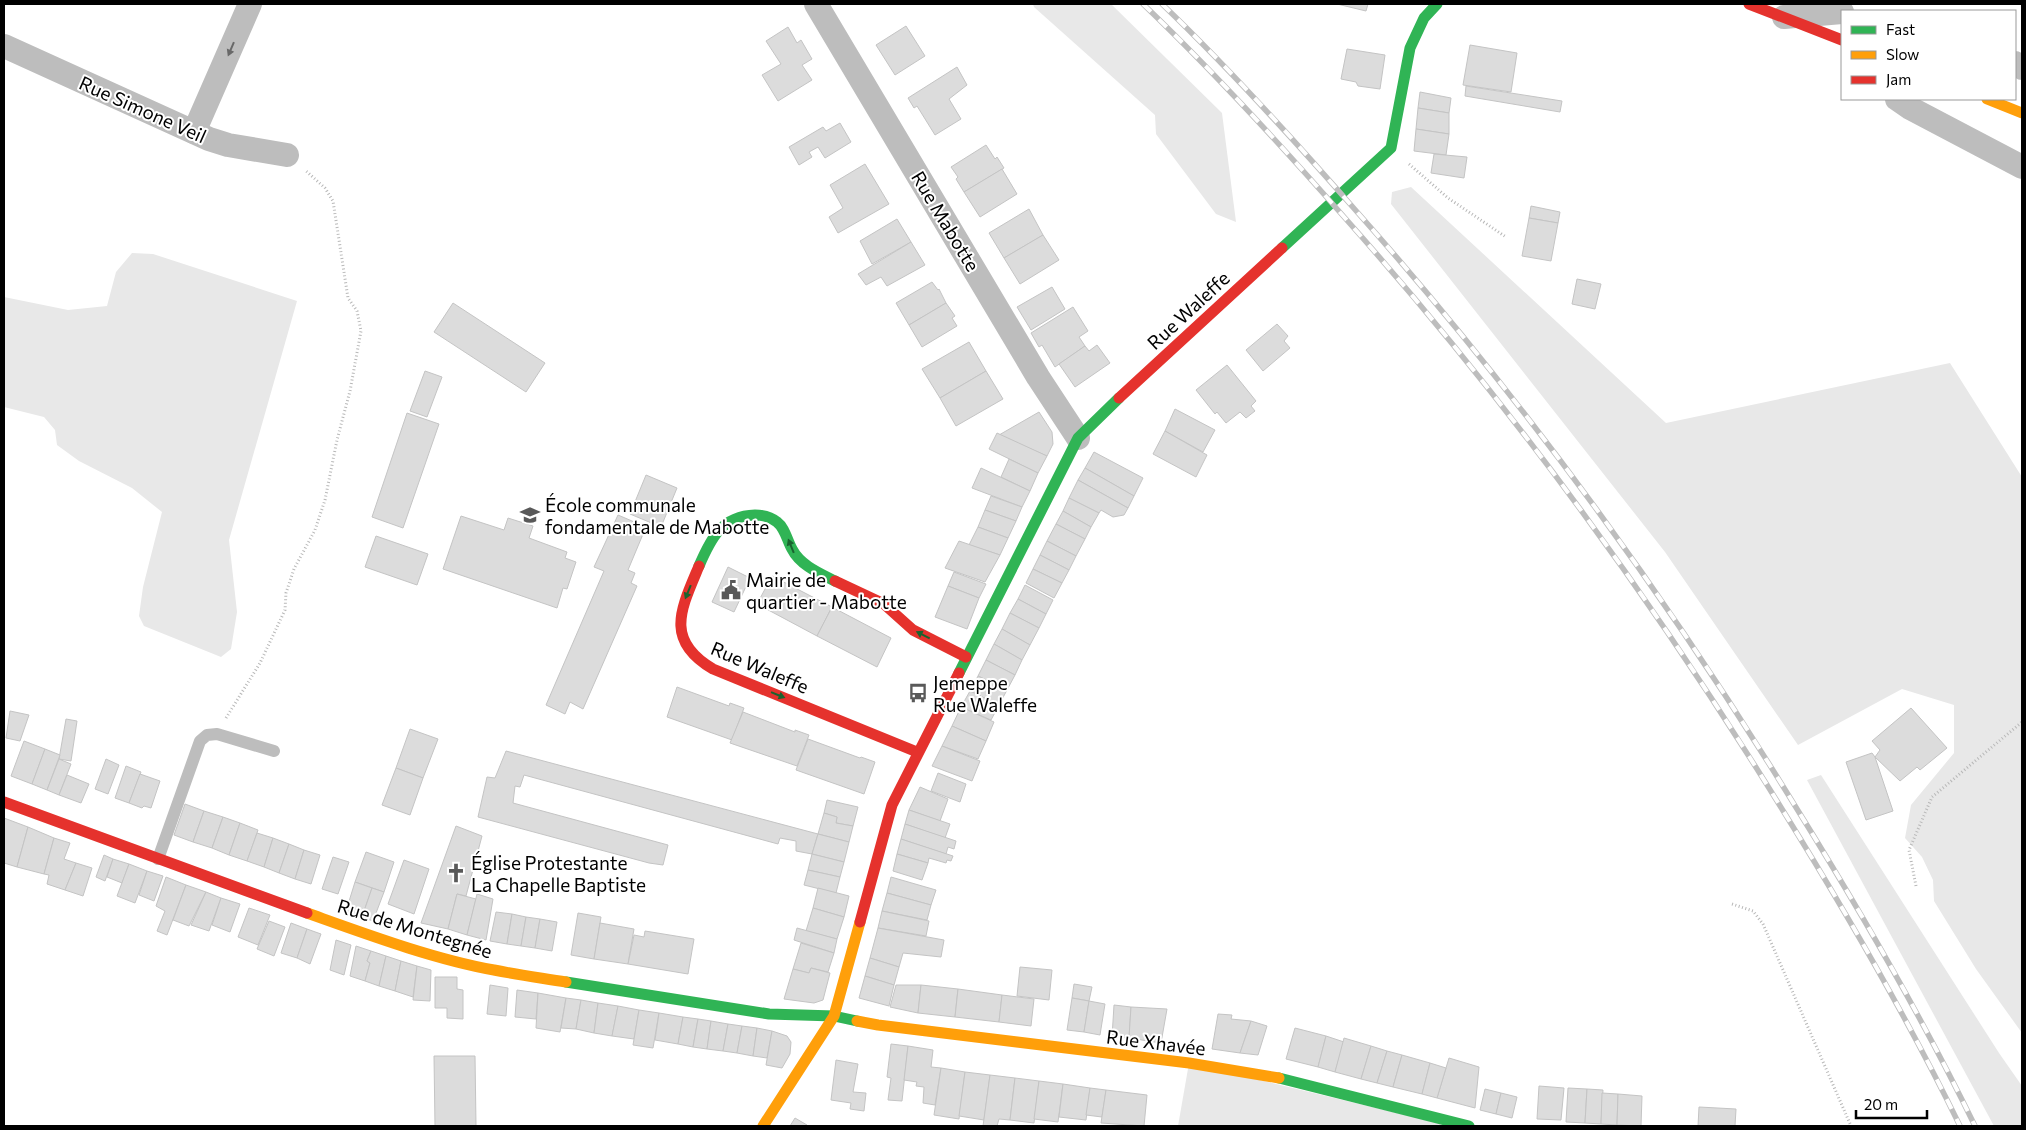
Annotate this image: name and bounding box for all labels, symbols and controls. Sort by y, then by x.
legend [1841,10,2016,100]
text: Fast [1886,20,1915,38]
one-way arrow [227,42,235,56]
text: Slow [1886,45,1919,63]
text: Jam [1886,70,1911,88]
street label: Rue Simone Veil [76,71,210,147]
street label: Rue Mabotte [907,167,985,275]
street label: Rue Waleffe [1142,266,1234,354]
place label: École communale fondamentale de Mabotte [545,493,769,538]
school or university icon: École communale fondamentale de Mabotte [519,504,541,526]
one-way arrow [787,538,795,553]
place label: Mairie de quartier - Mabotte [746,568,907,613]
public building icon: Mairie de quartier - Mabotte [720,579,742,601]
one-way arrow [684,585,692,599]
one-way arrow [916,631,930,639]
street label: Rue Waleffe [708,636,812,698]
place label: Jemeppe Rue Waleffe [933,671,1037,716]
bus stop icon: Jemeppe Rue Waleffe [907,682,929,704]
one-way arrow [771,691,785,699]
place label: Église Protestante La Chapelle Baptiste [471,851,646,896]
church icon: Église Protestante La Chapelle Baptiste [445,862,467,884]
street label: Rue de Montegnée [335,893,495,963]
street label: Rue Xhavée [1105,1025,1207,1059]
scale bar [1856,1088,1927,1120]
text: 20 m [1864,1095,1898,1113]

